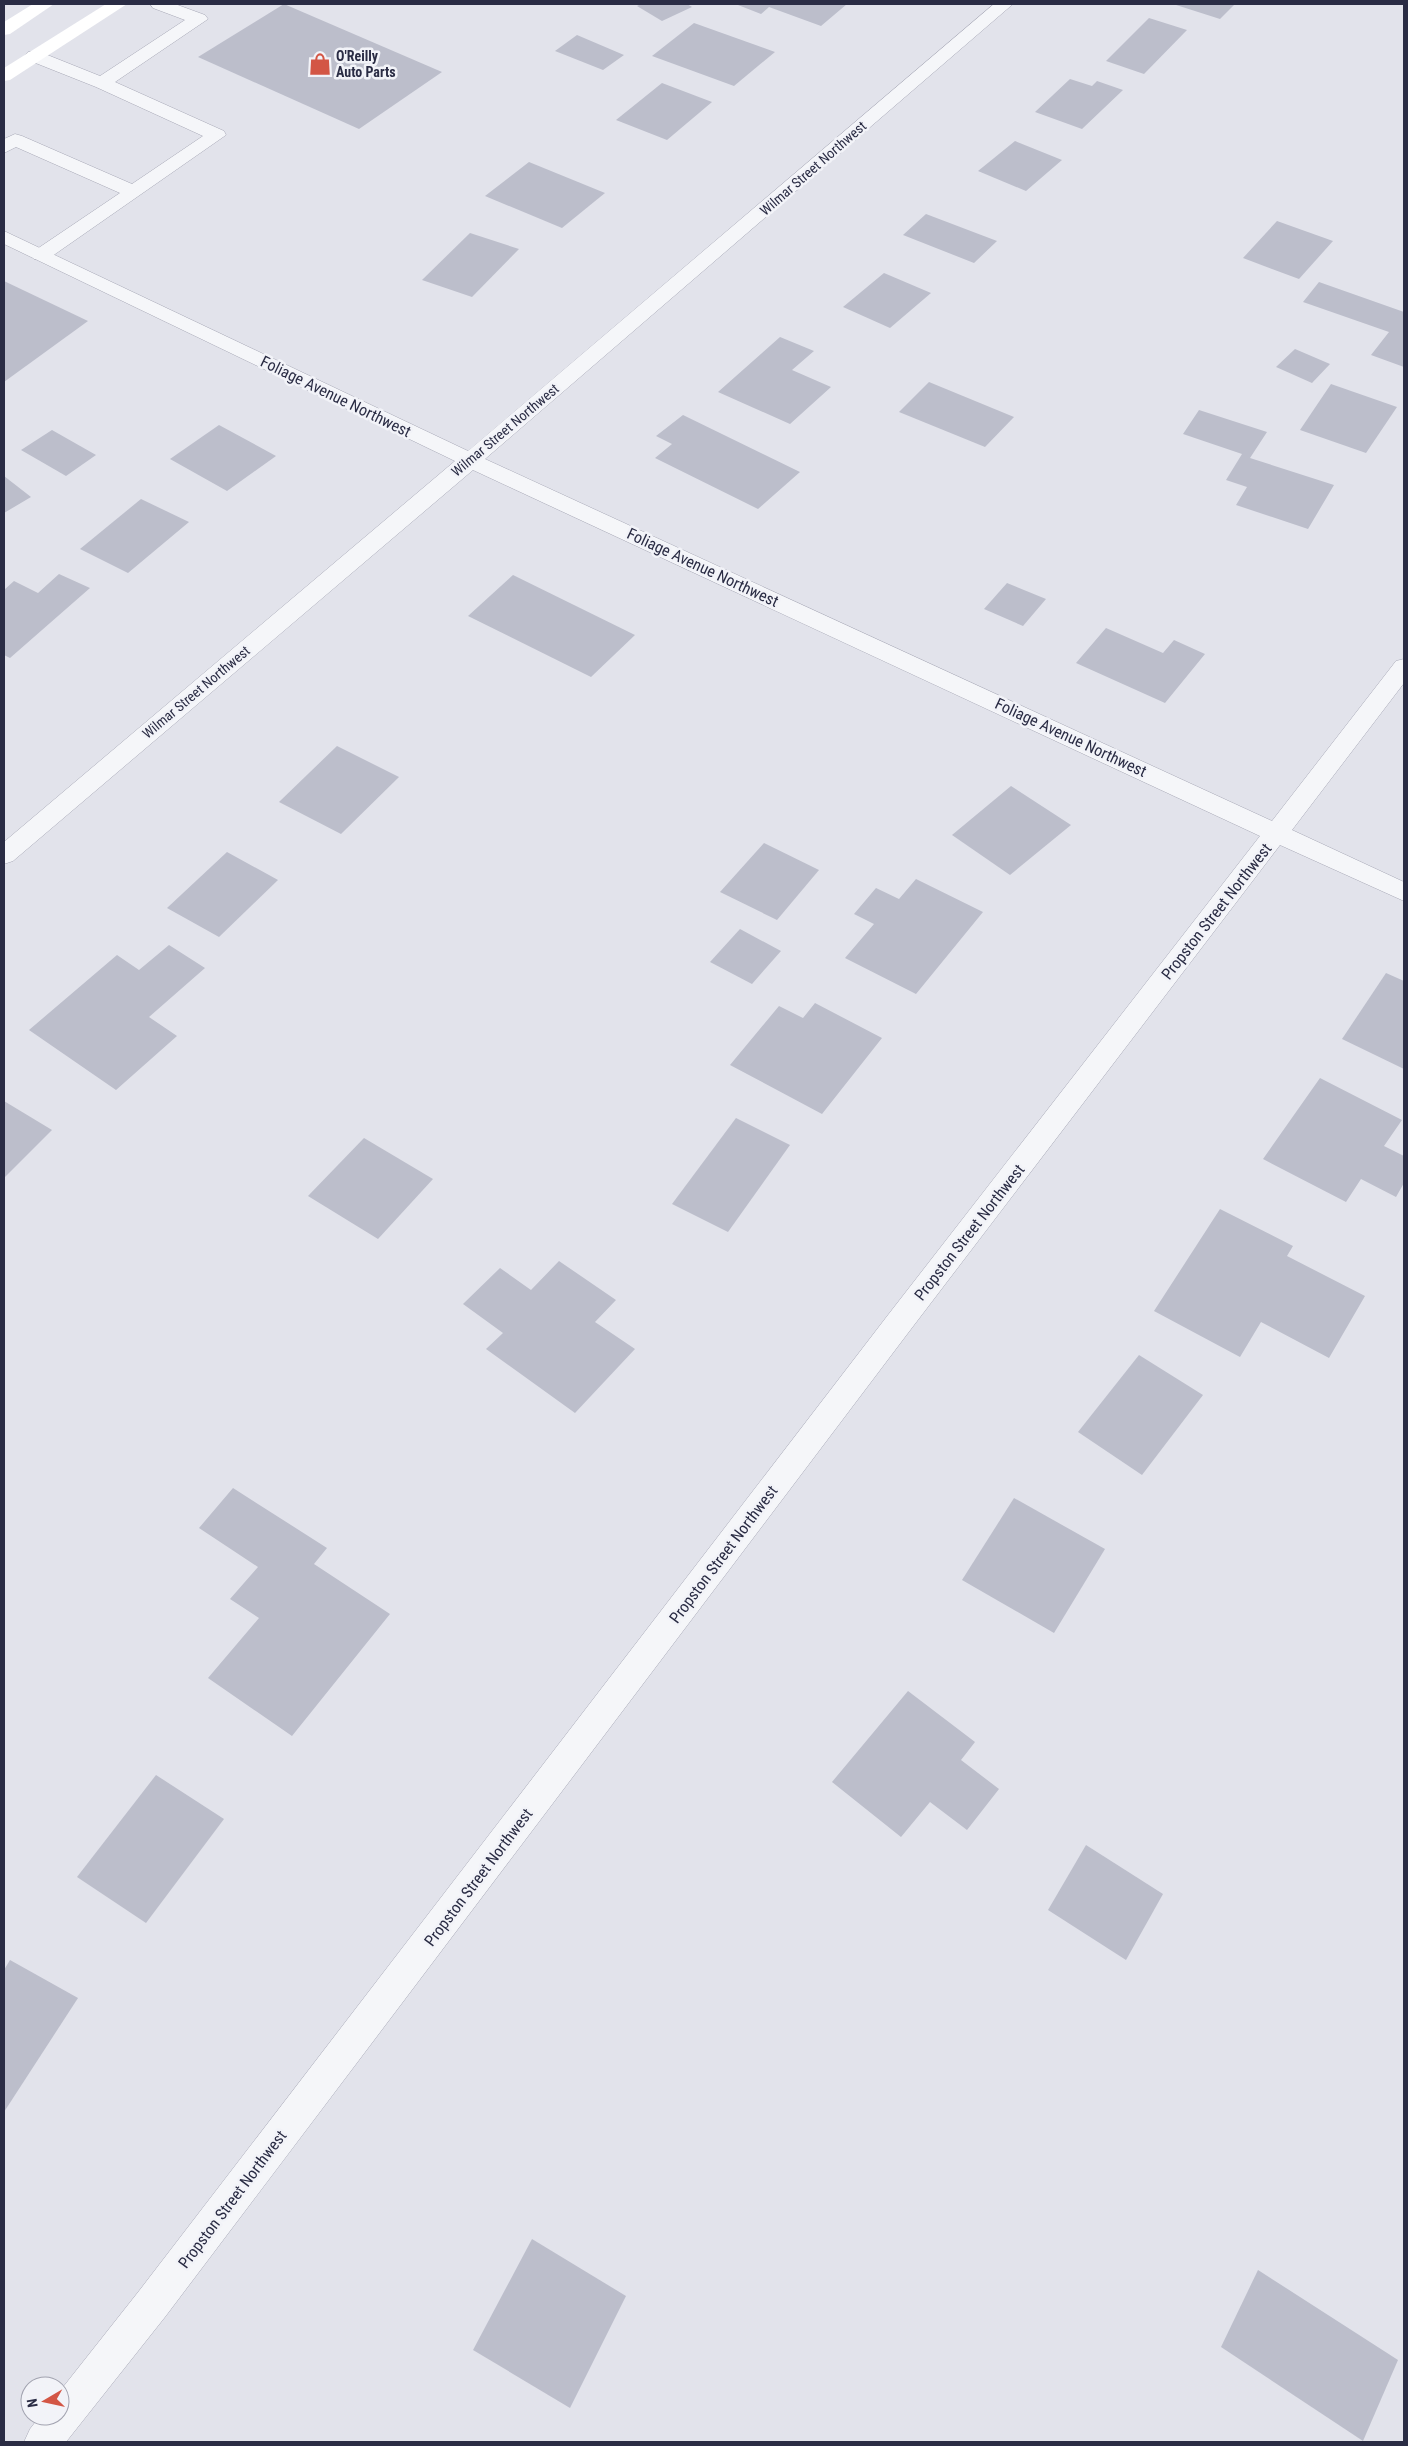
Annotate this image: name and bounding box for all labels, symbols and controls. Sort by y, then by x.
place label: O'Reilly Auto Parts [336,48,396,80]
shop icon: O'Reilly Auto Parts [307,51,333,77]
street label: Wilmar Street Northwest [757,118,869,218]
street label: Foliage Avenue Northwest [257,352,414,441]
street label: Wilmar Street Northwest [448,380,562,480]
street label: Foliage Avenue Northwest [624,524,782,611]
street label: Wilmar Street Northwest [139,642,253,742]
street label: Foliage Avenue Northwest [992,694,1150,781]
street label: Propston Street Northwest [1157,839,1276,983]
street label: Propston Street Northwest [910,1160,1029,1304]
street label: Propston Street Northwest [665,1481,782,1627]
street label: Propston Street Northwest [420,1804,537,1950]
street label: Propston Street Northwest [174,2126,291,2272]
north arrow [20,2376,70,2426]
text: N [24,2398,41,2409]

